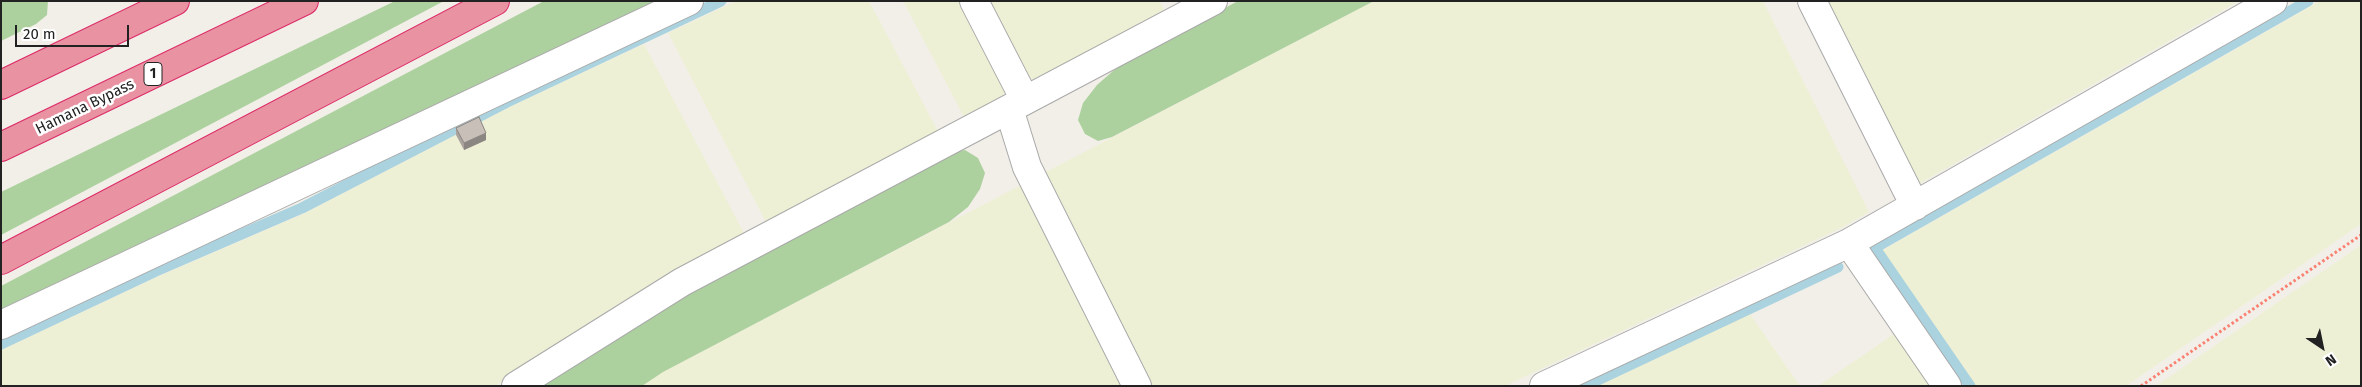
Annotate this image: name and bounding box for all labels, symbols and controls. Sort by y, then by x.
scale bar [18,15,131,47]
text: 20 m [23,25,56,43]
road number: 1 [144,62,162,86]
street label: Hamana Bypass [33,75,137,139]
north arrow [2297,322,2347,372]
text: N [2322,350,2339,369]

